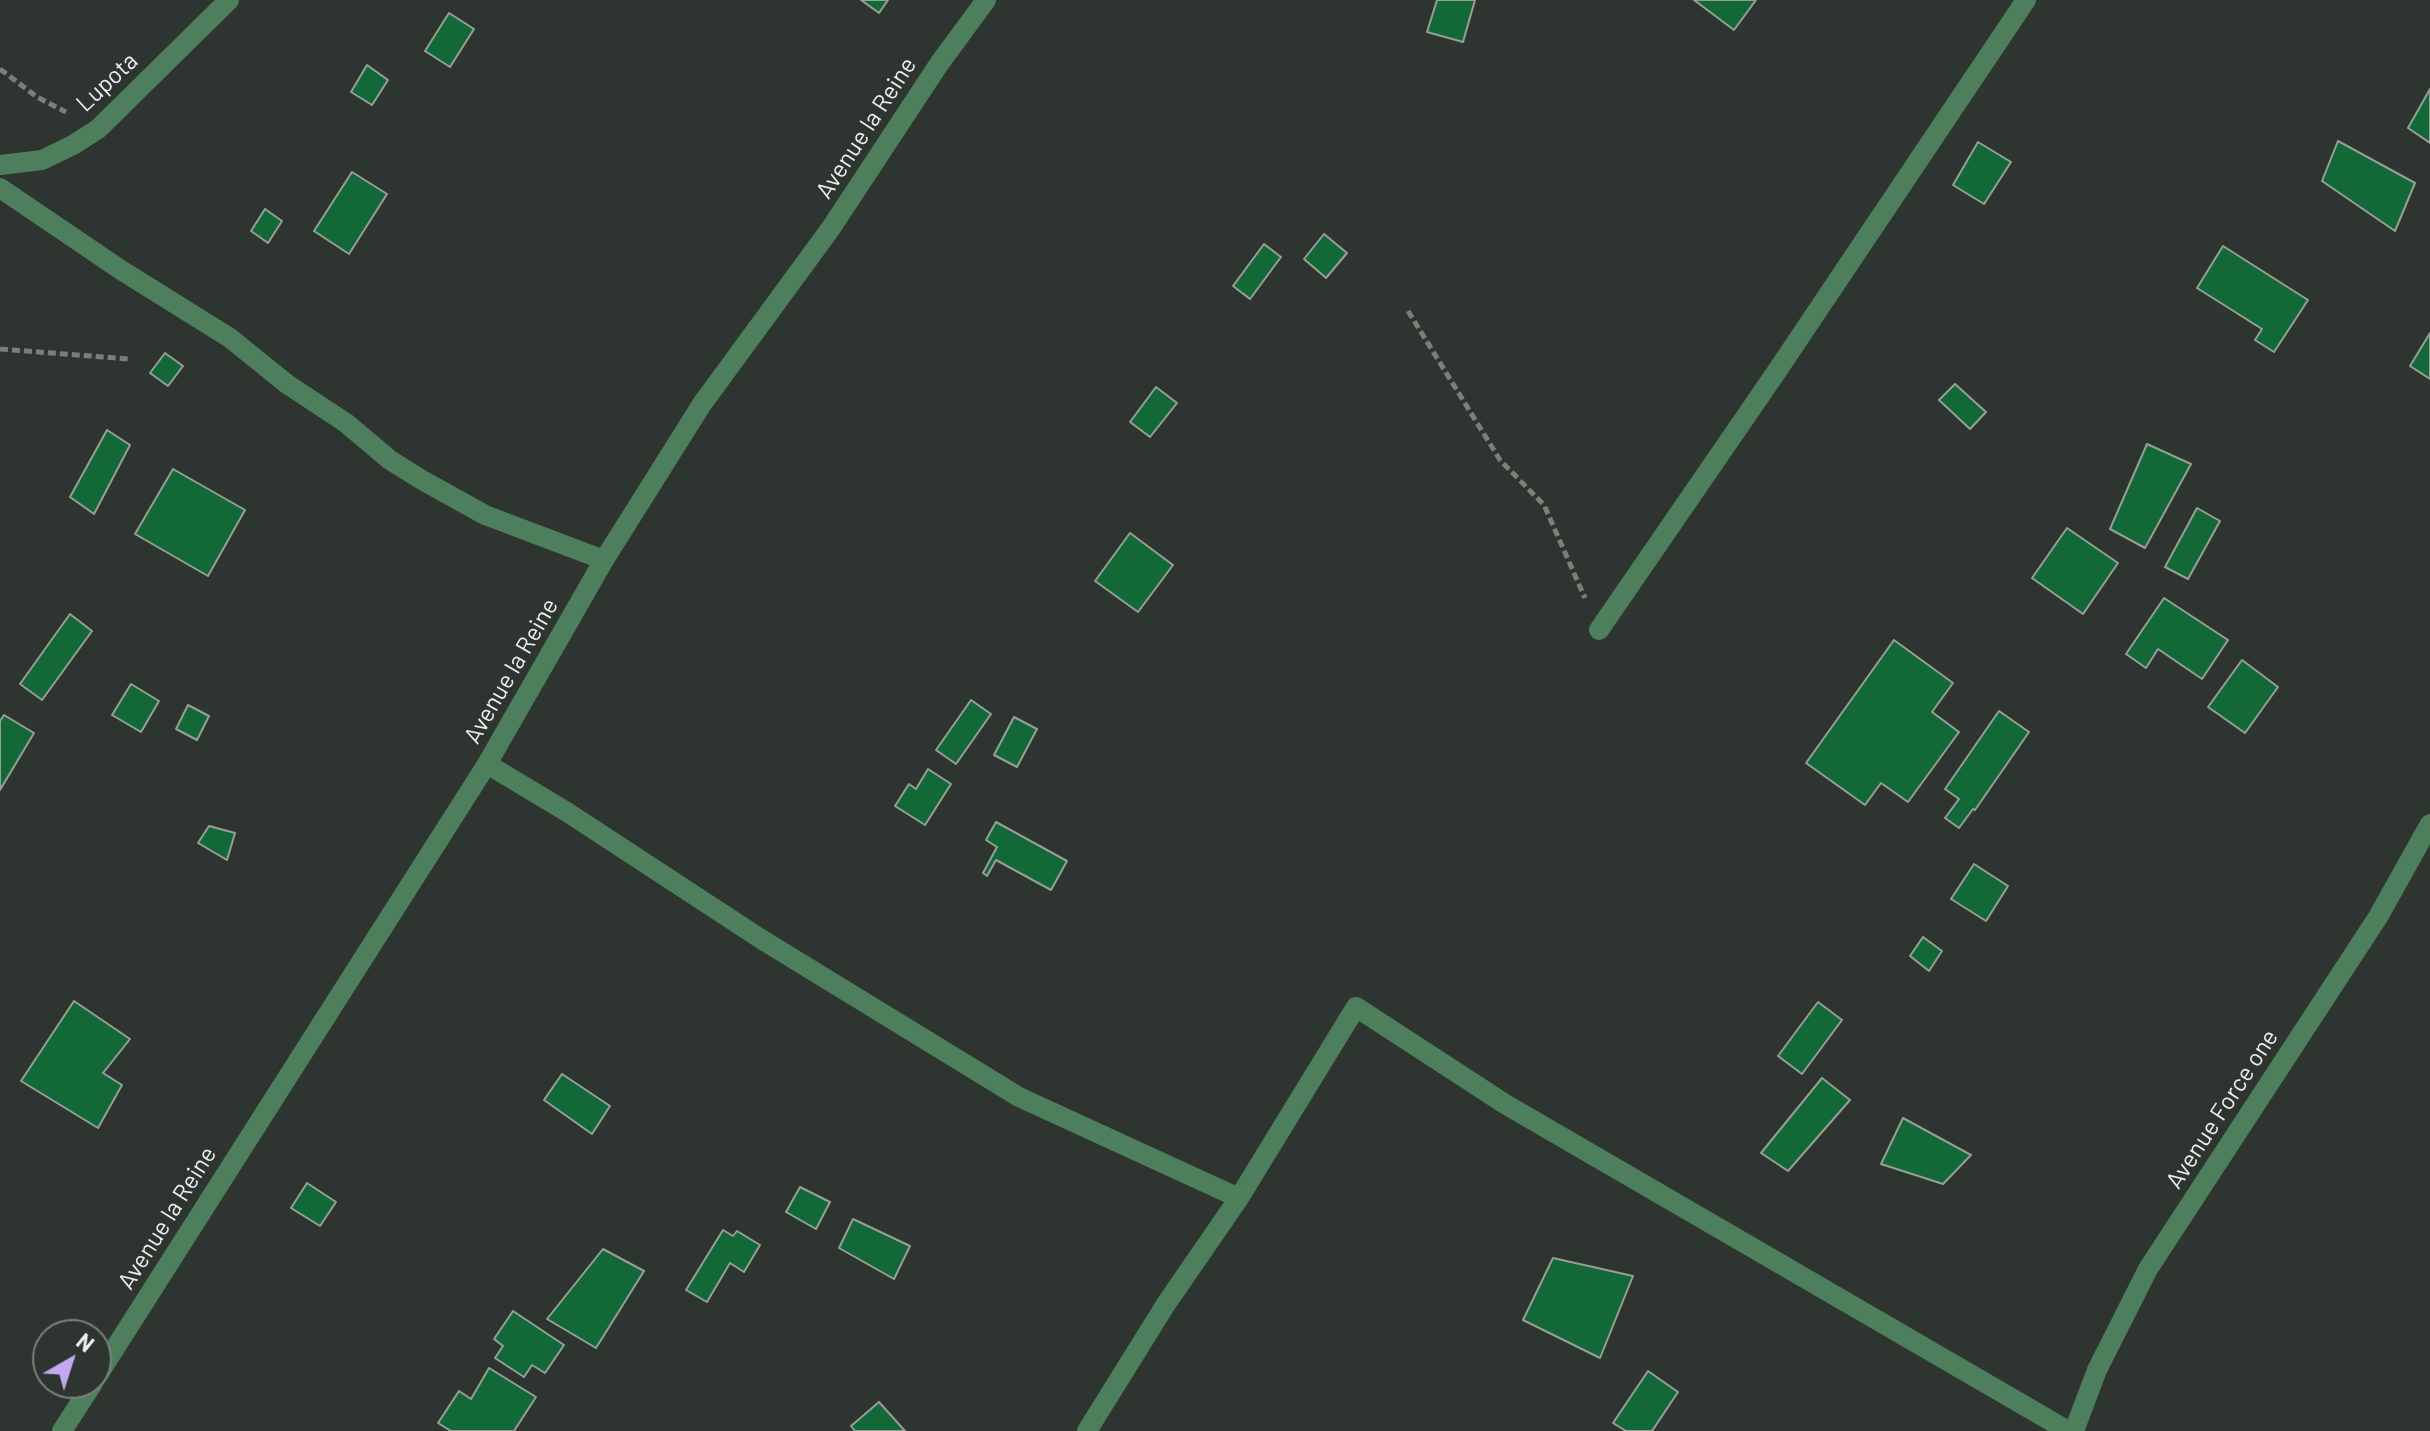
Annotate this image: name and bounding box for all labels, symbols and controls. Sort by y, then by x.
street label: Lupota [70,46,144,118]
street label: Avenue la Reine [810,52,922,204]
street label: Avenue la Reine [458,593,564,749]
street label: Avenue Force one [2160,1024,2284,1194]
street label: Avenue la Reine [112,1141,222,1295]
north arrow [32,1319,112,1399]
text: N [72,1327,100,1357]

